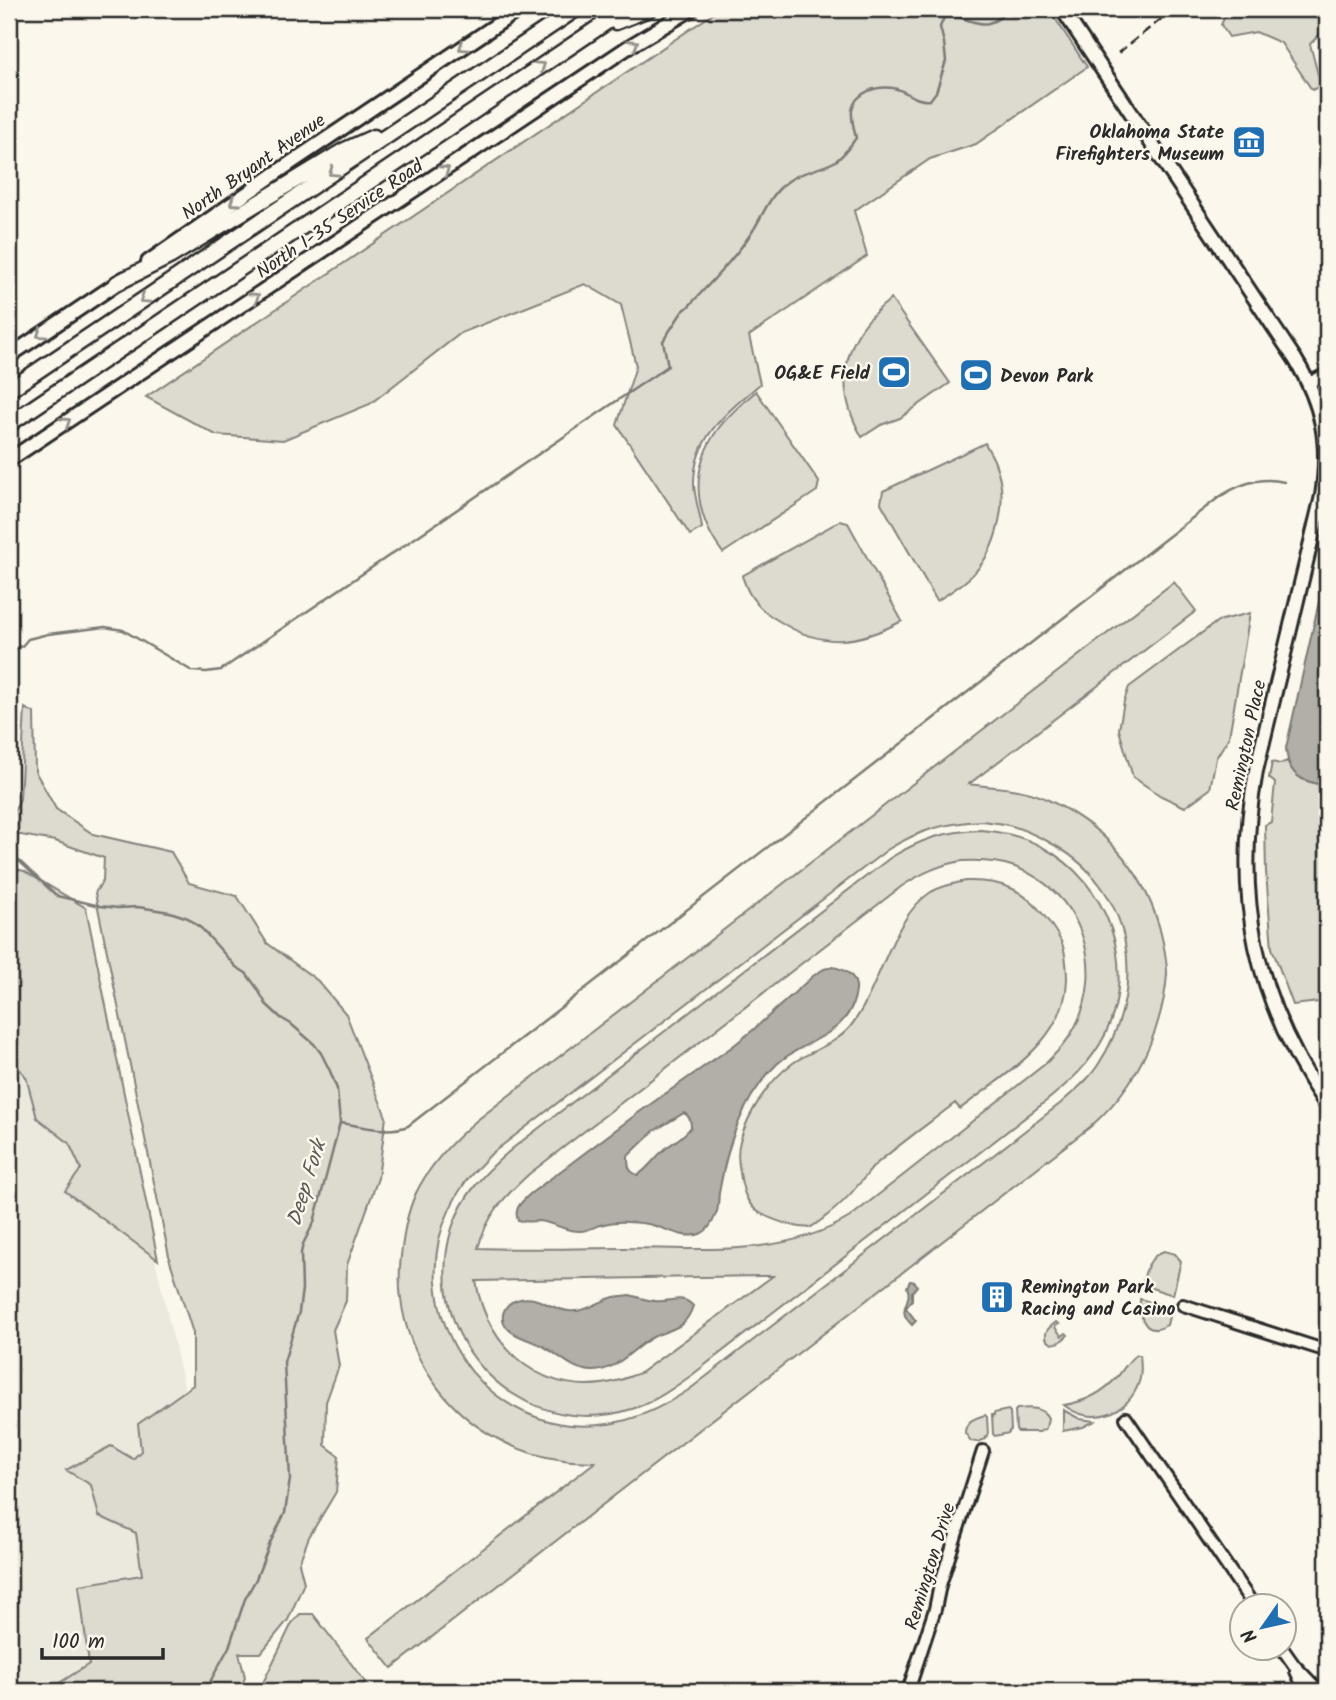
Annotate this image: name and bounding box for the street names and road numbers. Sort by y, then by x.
street label: North Bryant Avenue [176,106,333,229]
street label: North I-35 Service Road [250,152,430,287]
street label: Remington Place [1218,677,1276,814]
street label: Remington Drive [897,1499,965,1634]

